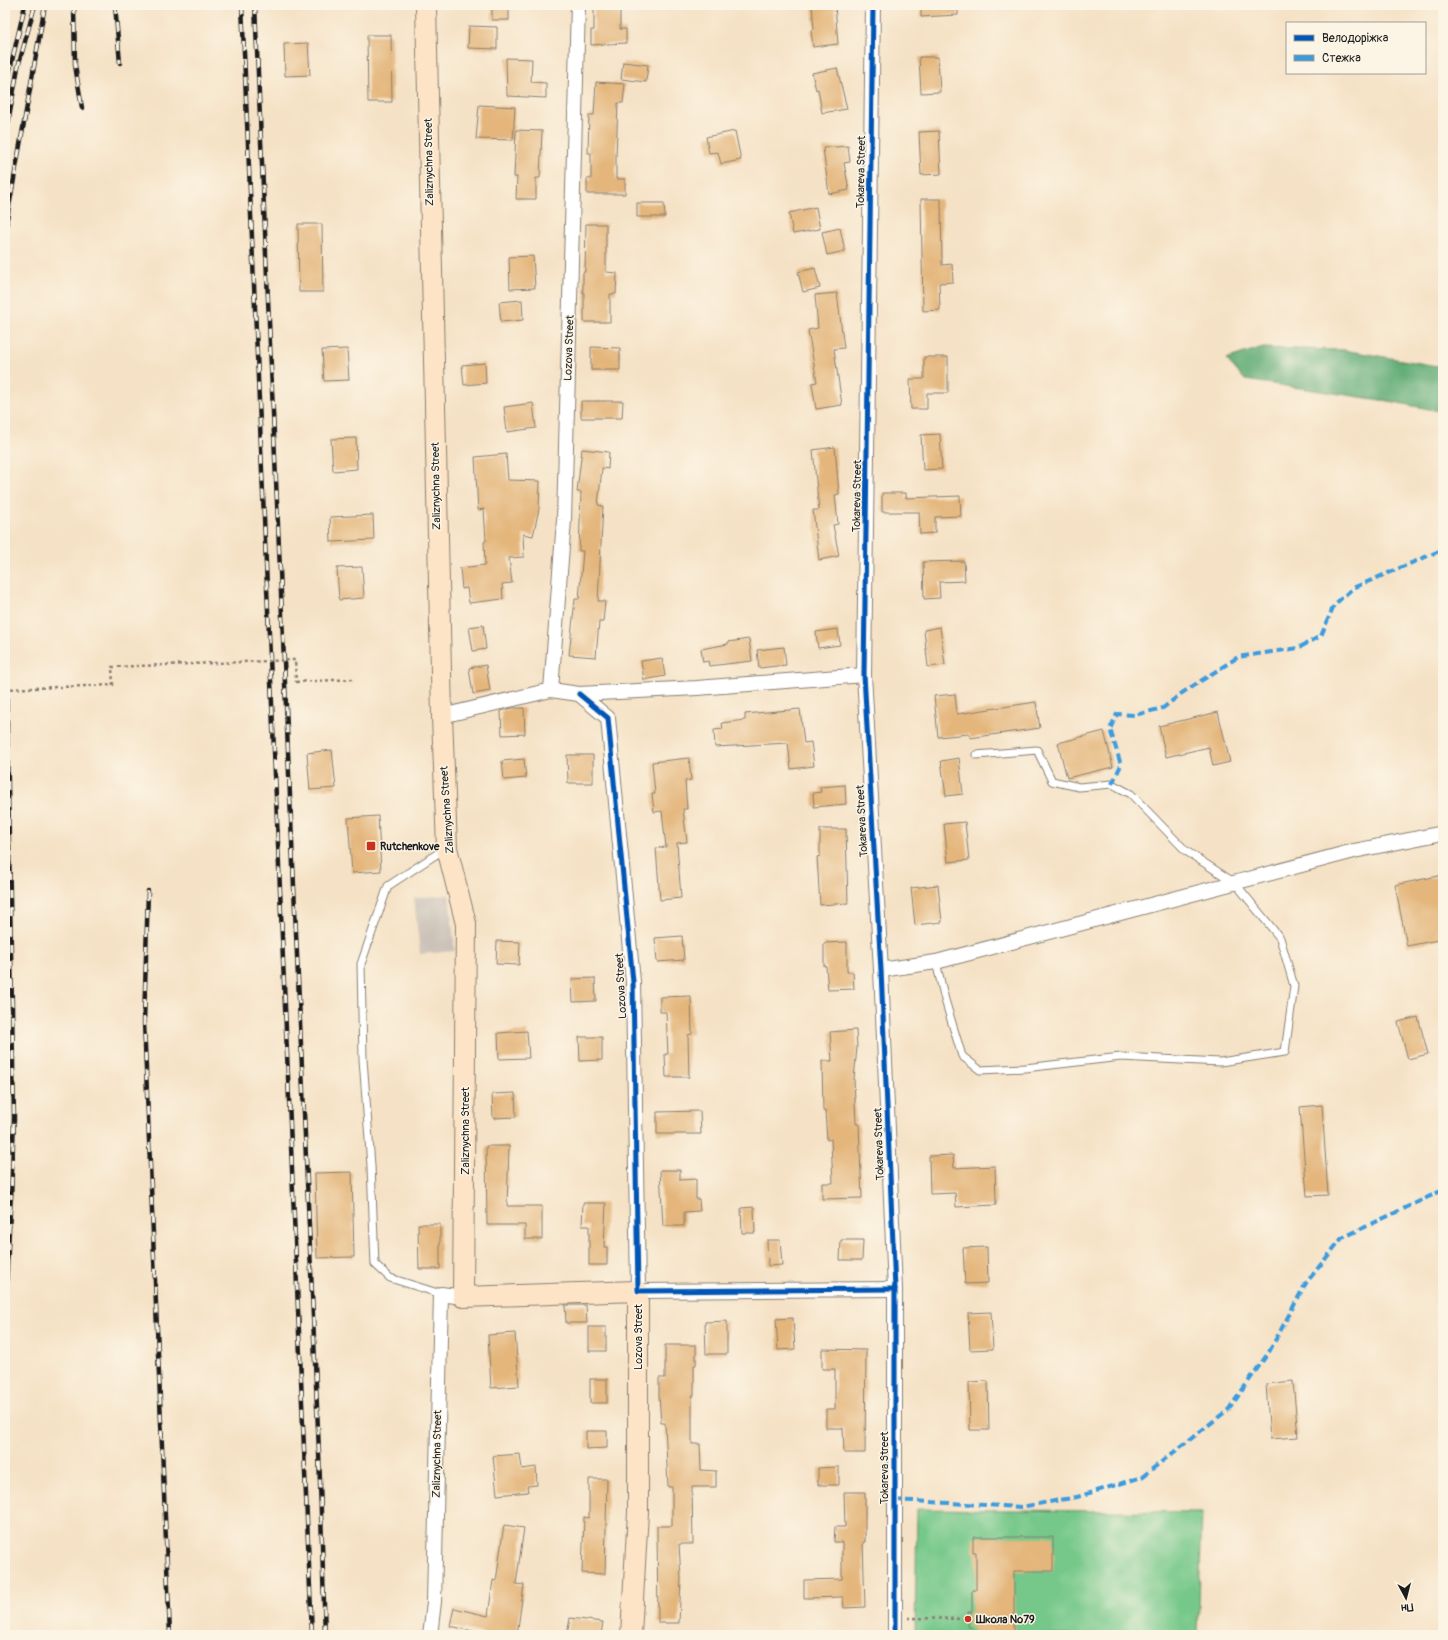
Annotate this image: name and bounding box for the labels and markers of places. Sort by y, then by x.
marker: Rutchenkove [365,840,377,852]
place label: Rutchenkove [380,840,440,853]
place label: Школа №79 [975,1613,1035,1626]
marker: Школа №79 [963,1614,973,1624]

